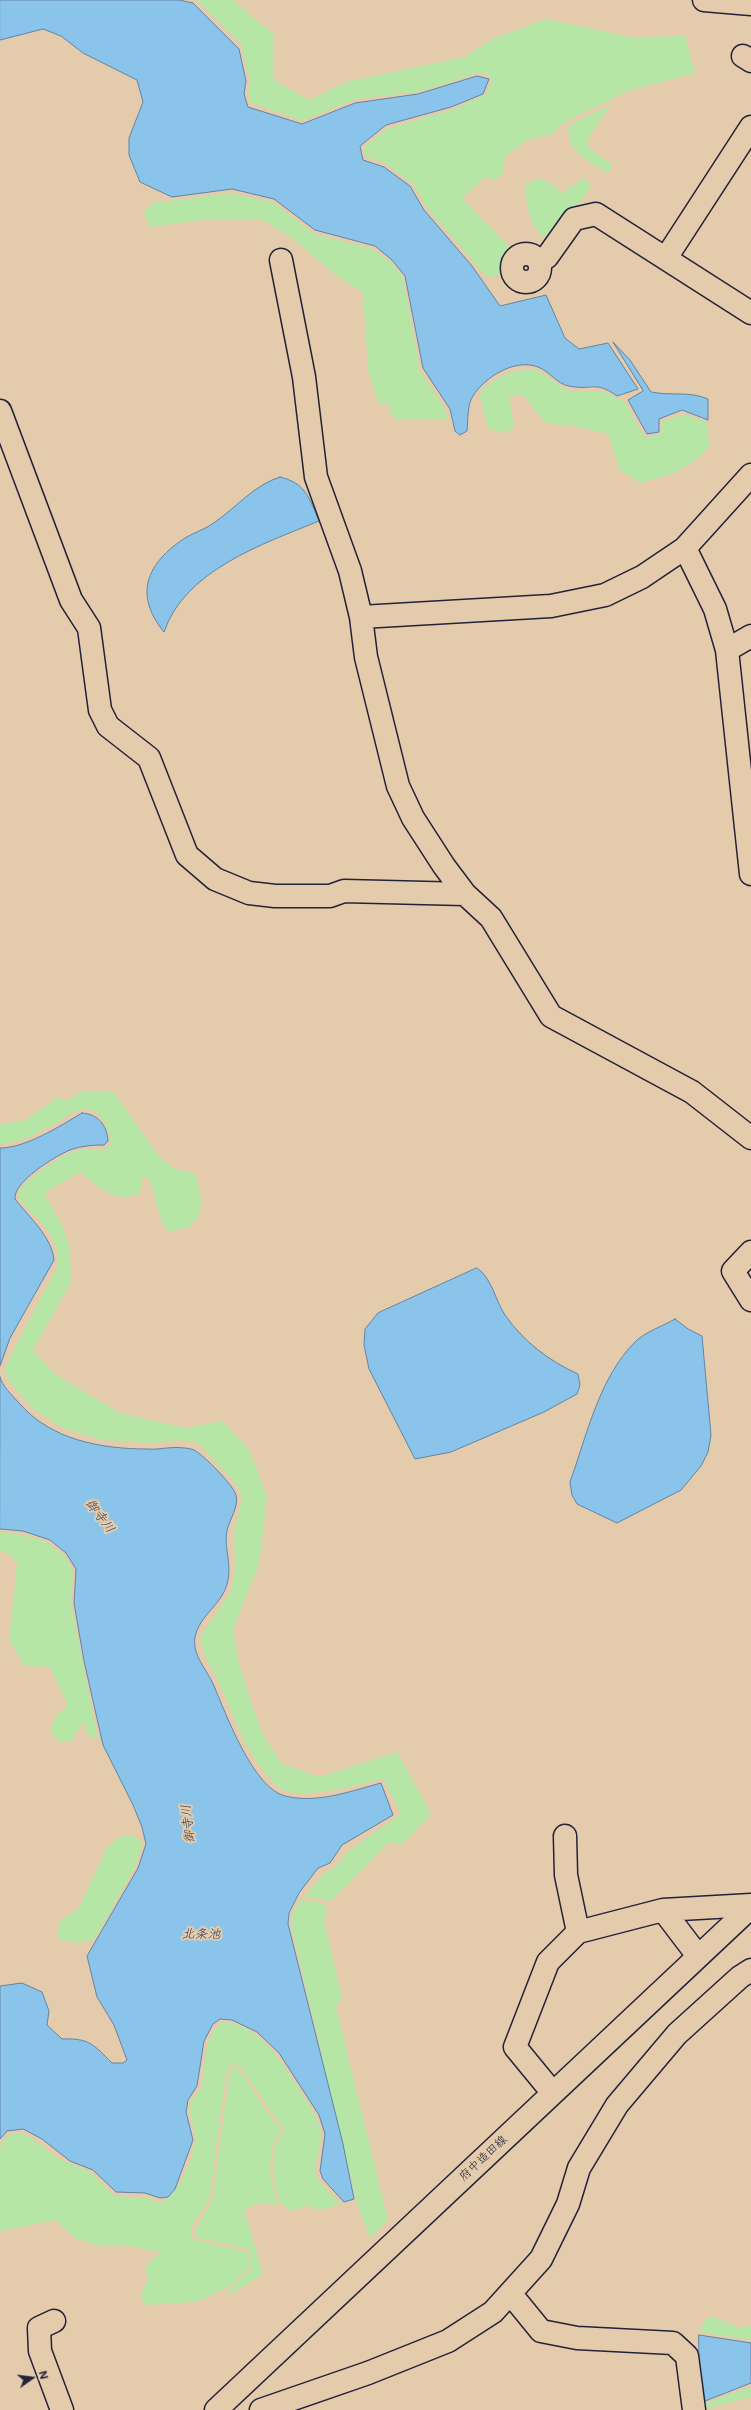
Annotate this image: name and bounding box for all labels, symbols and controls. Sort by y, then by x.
water label: 御寺川 [82,1496,118,1536]
water label: 御寺川 [178,1804,198,1844]
water label: 北条池 [182,1926,220,1942]
street label: 府中造田線 [456,2132,510,2184]
north arrow [12,2358,52,2398]
text: N [36,2369,52,2381]

